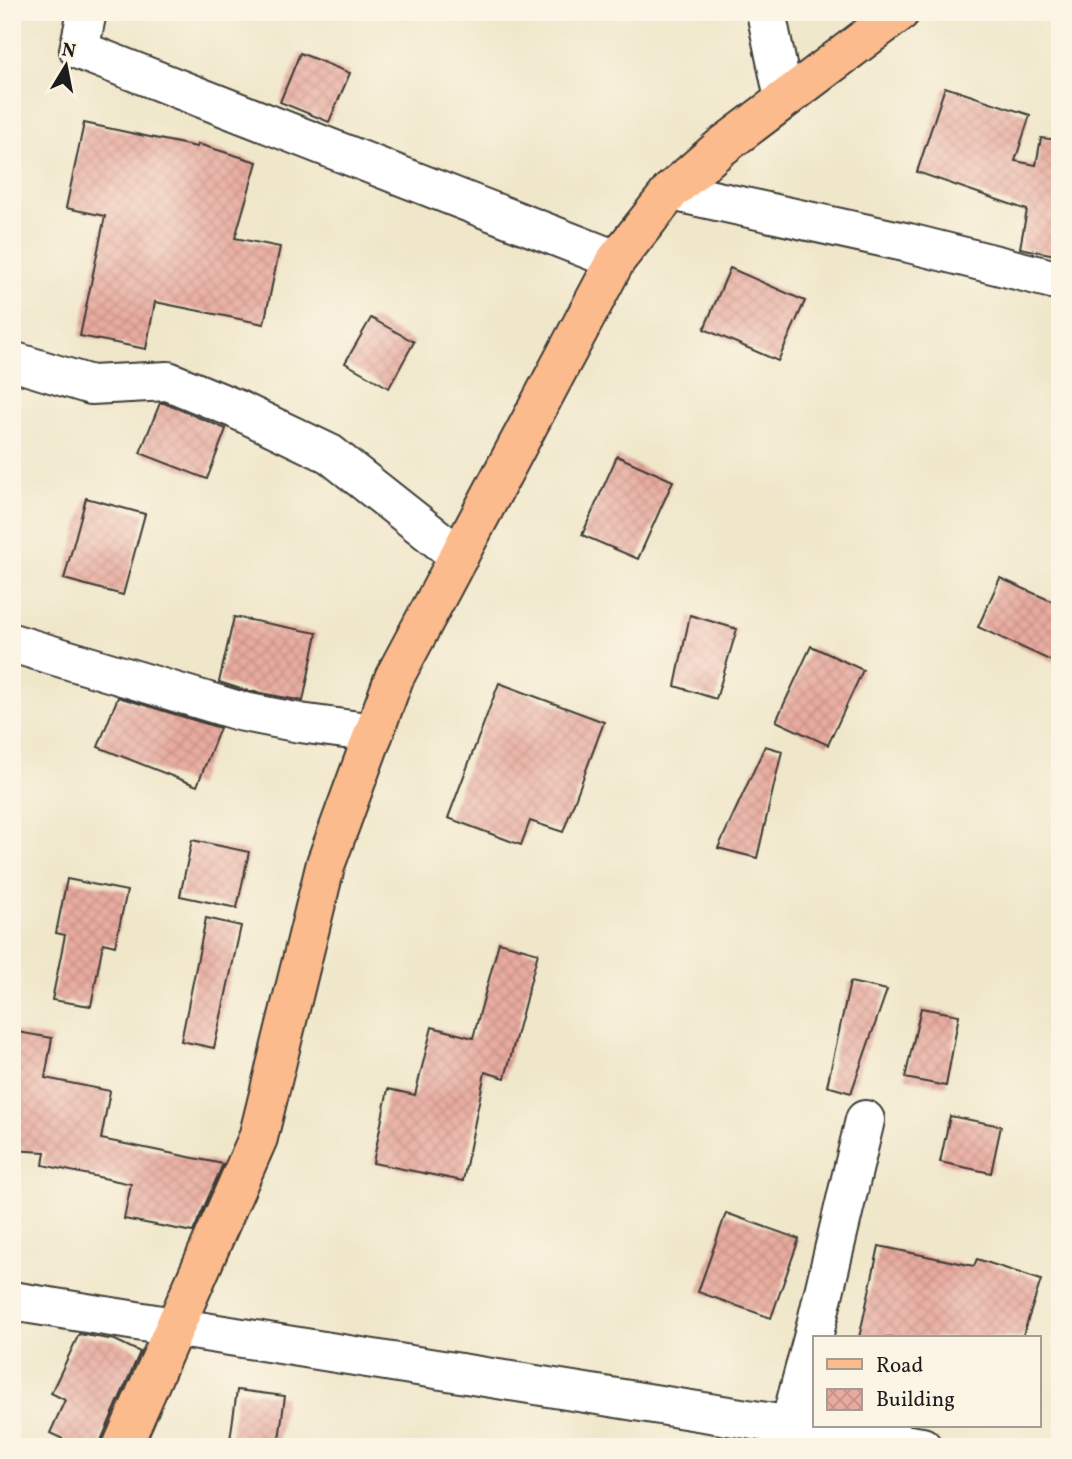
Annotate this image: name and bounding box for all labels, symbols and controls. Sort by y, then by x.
north arrow [32,32,102,102]
text: N [60,37,78,65]
legend [813,1336,1040,1428]
text: Road [876,1352,923,1381]
text: Building [876,1386,955,1415]

